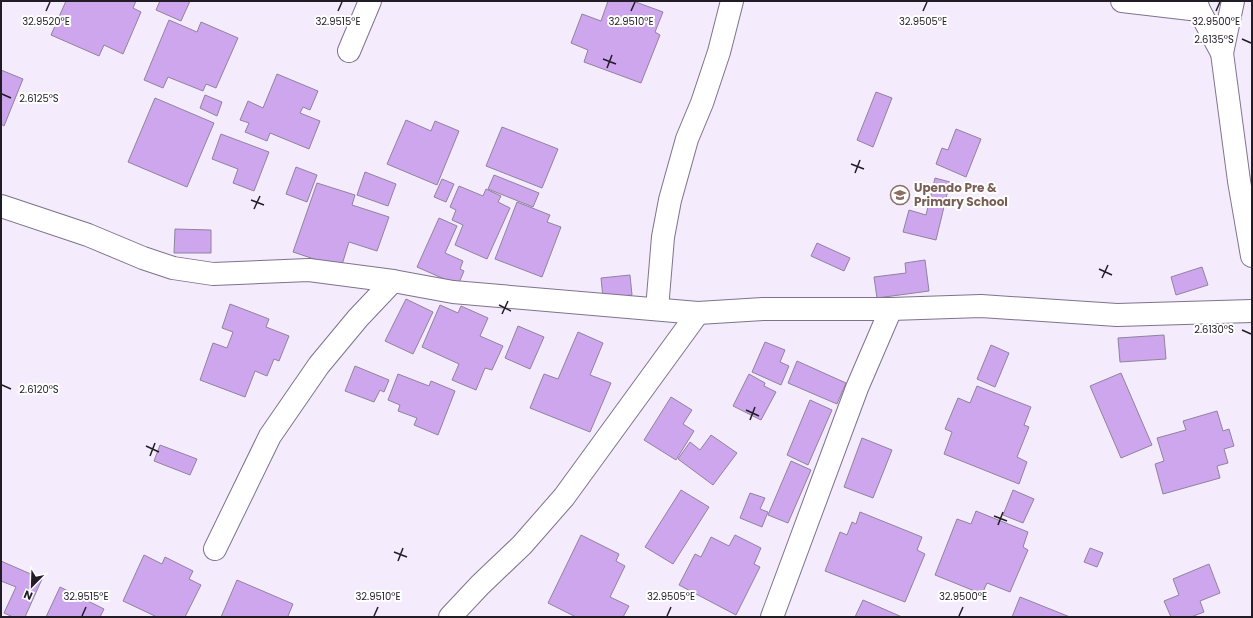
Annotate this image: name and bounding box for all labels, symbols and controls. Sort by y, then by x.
text: 32.9520°E [22,14,70,29]
text: 32.9515°E [315,14,361,29]
text: 32.9510°E [608,14,654,29]
text: 32.9505°E [899,14,947,29]
text: 32.9500°E [1192,14,1240,29]
text: 2.6135°S [1194,32,1234,47]
text: 2.6125°S [19,91,59,106]
place label: Upendo Pre & Primary School [914,179,1008,210]
school or university icon: Upendo Pre & Primary School [889,184,911,206]
text: 2.6130°S [1194,322,1234,337]
text: 2.6120°S [19,382,59,397]
north arrow [12,566,52,606]
text: N [21,586,35,604]
text: 32.9515°E [63,589,109,604]
text: 32.9510°E [355,589,401,604]
text: 32.9505°E [647,589,695,604]
text: 32.9500°E [939,589,987,604]

